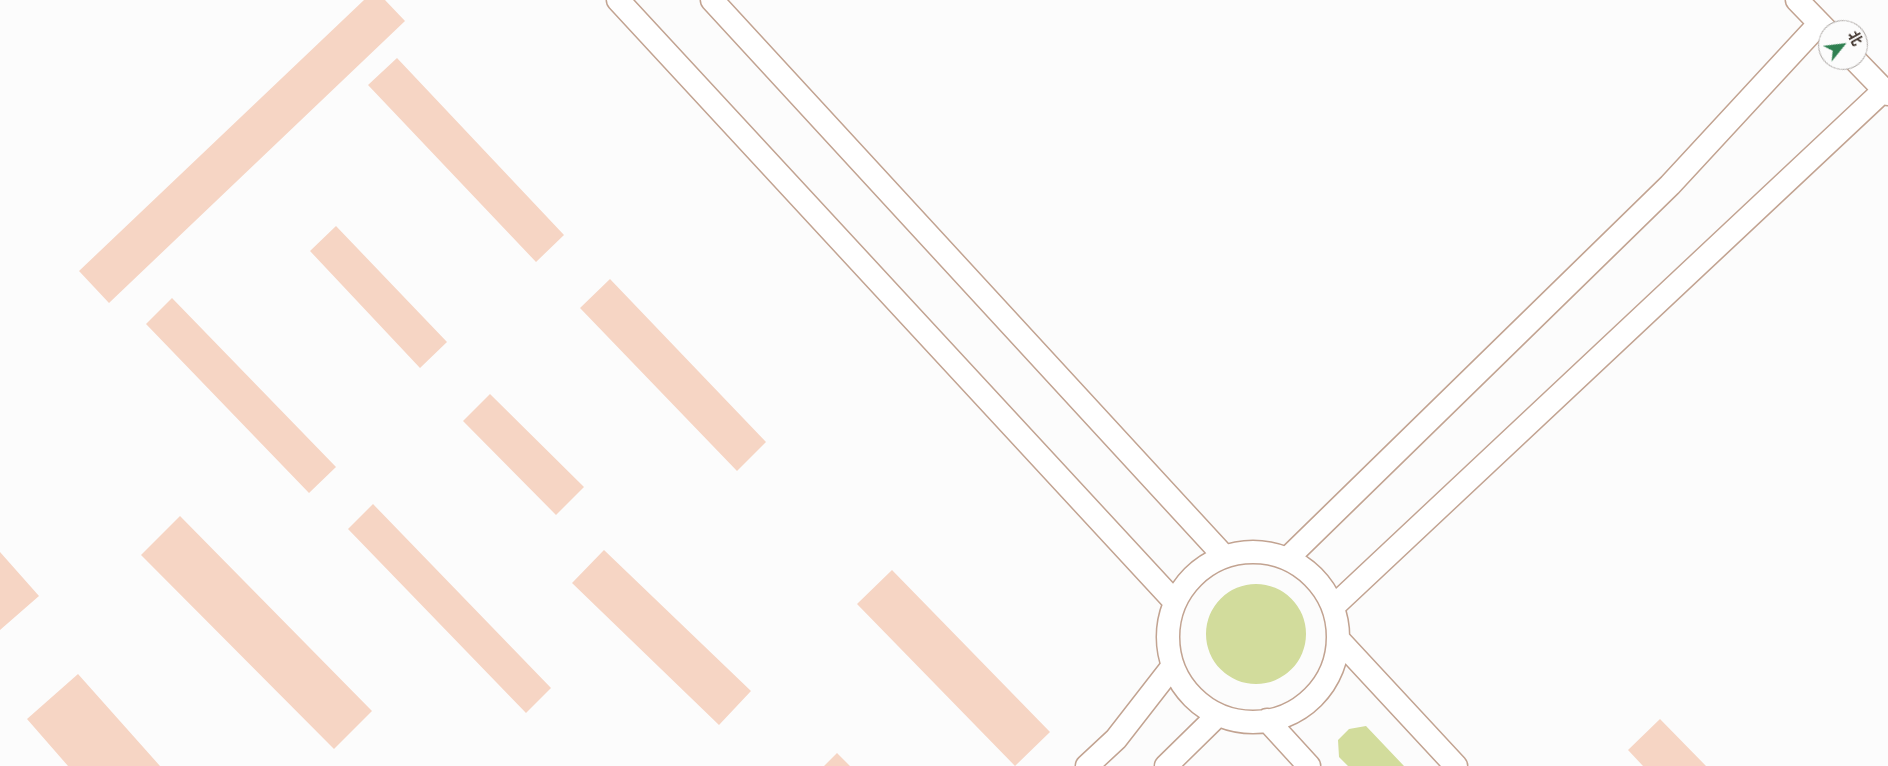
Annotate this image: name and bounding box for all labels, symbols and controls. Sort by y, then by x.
north arrow [1818,20,1868,70]
text: 北 [1845,28,1866,48]

